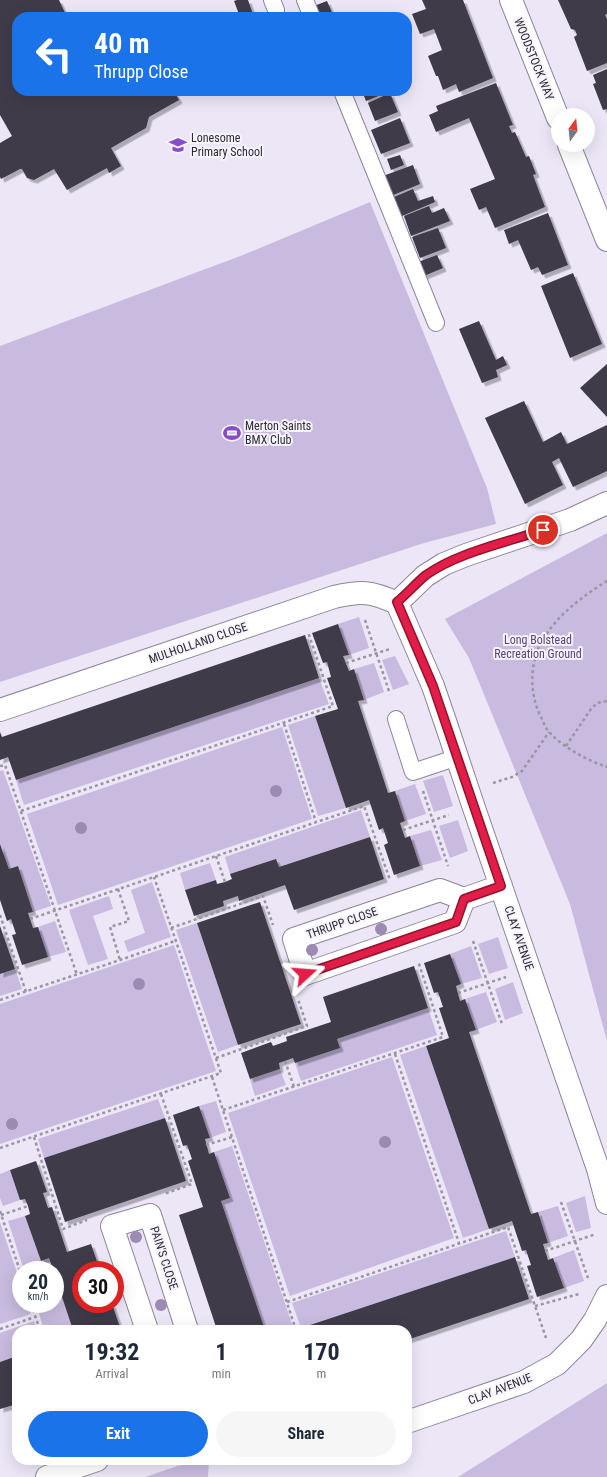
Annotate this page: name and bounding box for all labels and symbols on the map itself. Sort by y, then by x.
street label: WOODSTOCK WAY [511,16,557,103]
north arrow [551,108,595,152]
place label: Lonesome Primary School [191,131,263,159]
school or university icon: Lonesome Primary School [168,135,188,155]
place label: Merton Saints BMX Club [245,419,311,447]
sports icon: Merton Saints BMX Club [222,423,242,443]
pin [526,513,560,547]
street label: MULHOLLAND CLOSE [147,620,249,666]
park label: Long Bolstead Recreation Ground [494,633,582,661]
street label: THRUPP CLOSE [305,904,379,942]
street label: CLAY AVENUE [501,904,537,972]
position arrow [284,953,326,995]
street label: PAIN'S CLOSE [147,1225,181,1291]
speed limit sign: 30 [72,1261,124,1313]
street label: CLAY AVENUE [466,1370,534,1408]

